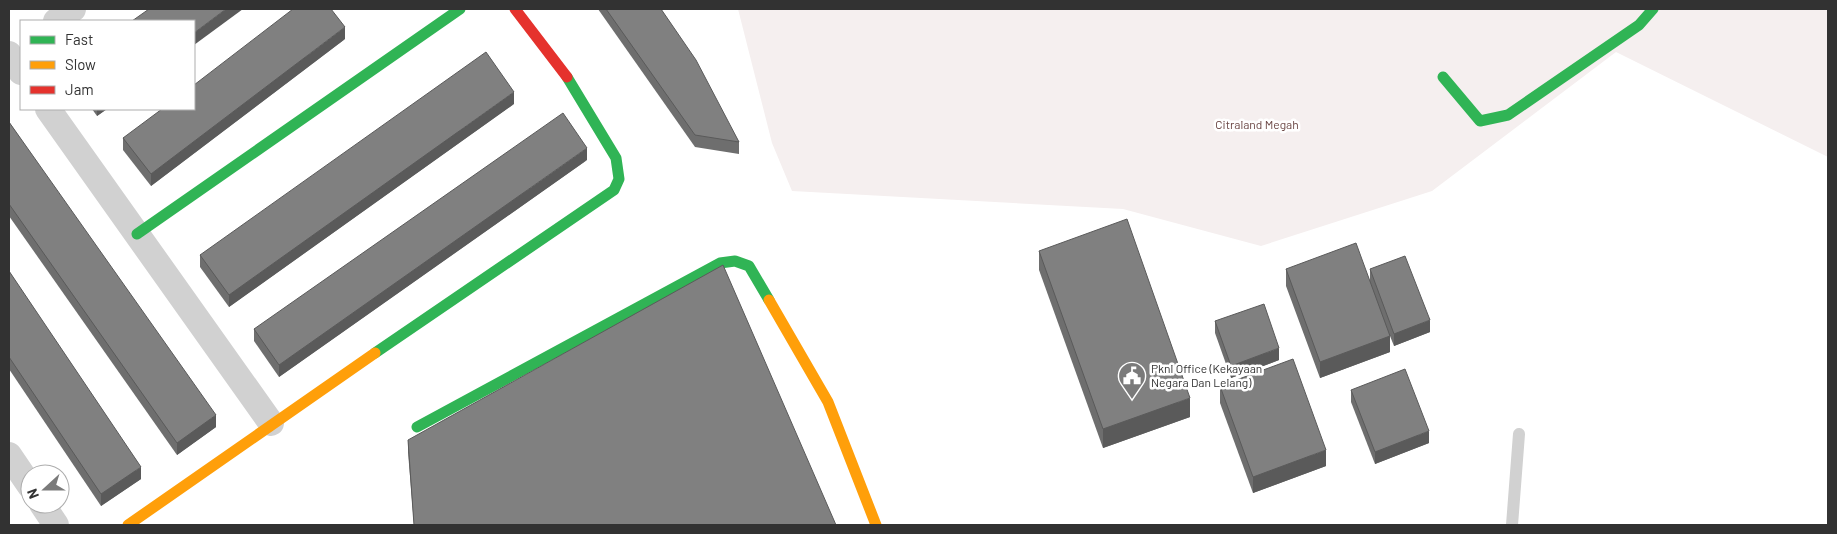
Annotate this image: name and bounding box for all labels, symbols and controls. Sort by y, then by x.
legend [20,20,195,110]
text: Fast [65,30,93,48]
text: Slow [65,55,96,73]
text: Jam [65,80,94,98]
park label: Citraland Megah [1215,117,1299,131]
public building icon: Pknl Office (Kekayaan Negara Dan Lelang) [1117,361,1147,400]
place label: Pknl Office (Kekayaan Negara Dan Lelang) [1151,361,1262,389]
north arrow [20,464,70,514]
text: N [23,486,42,501]

